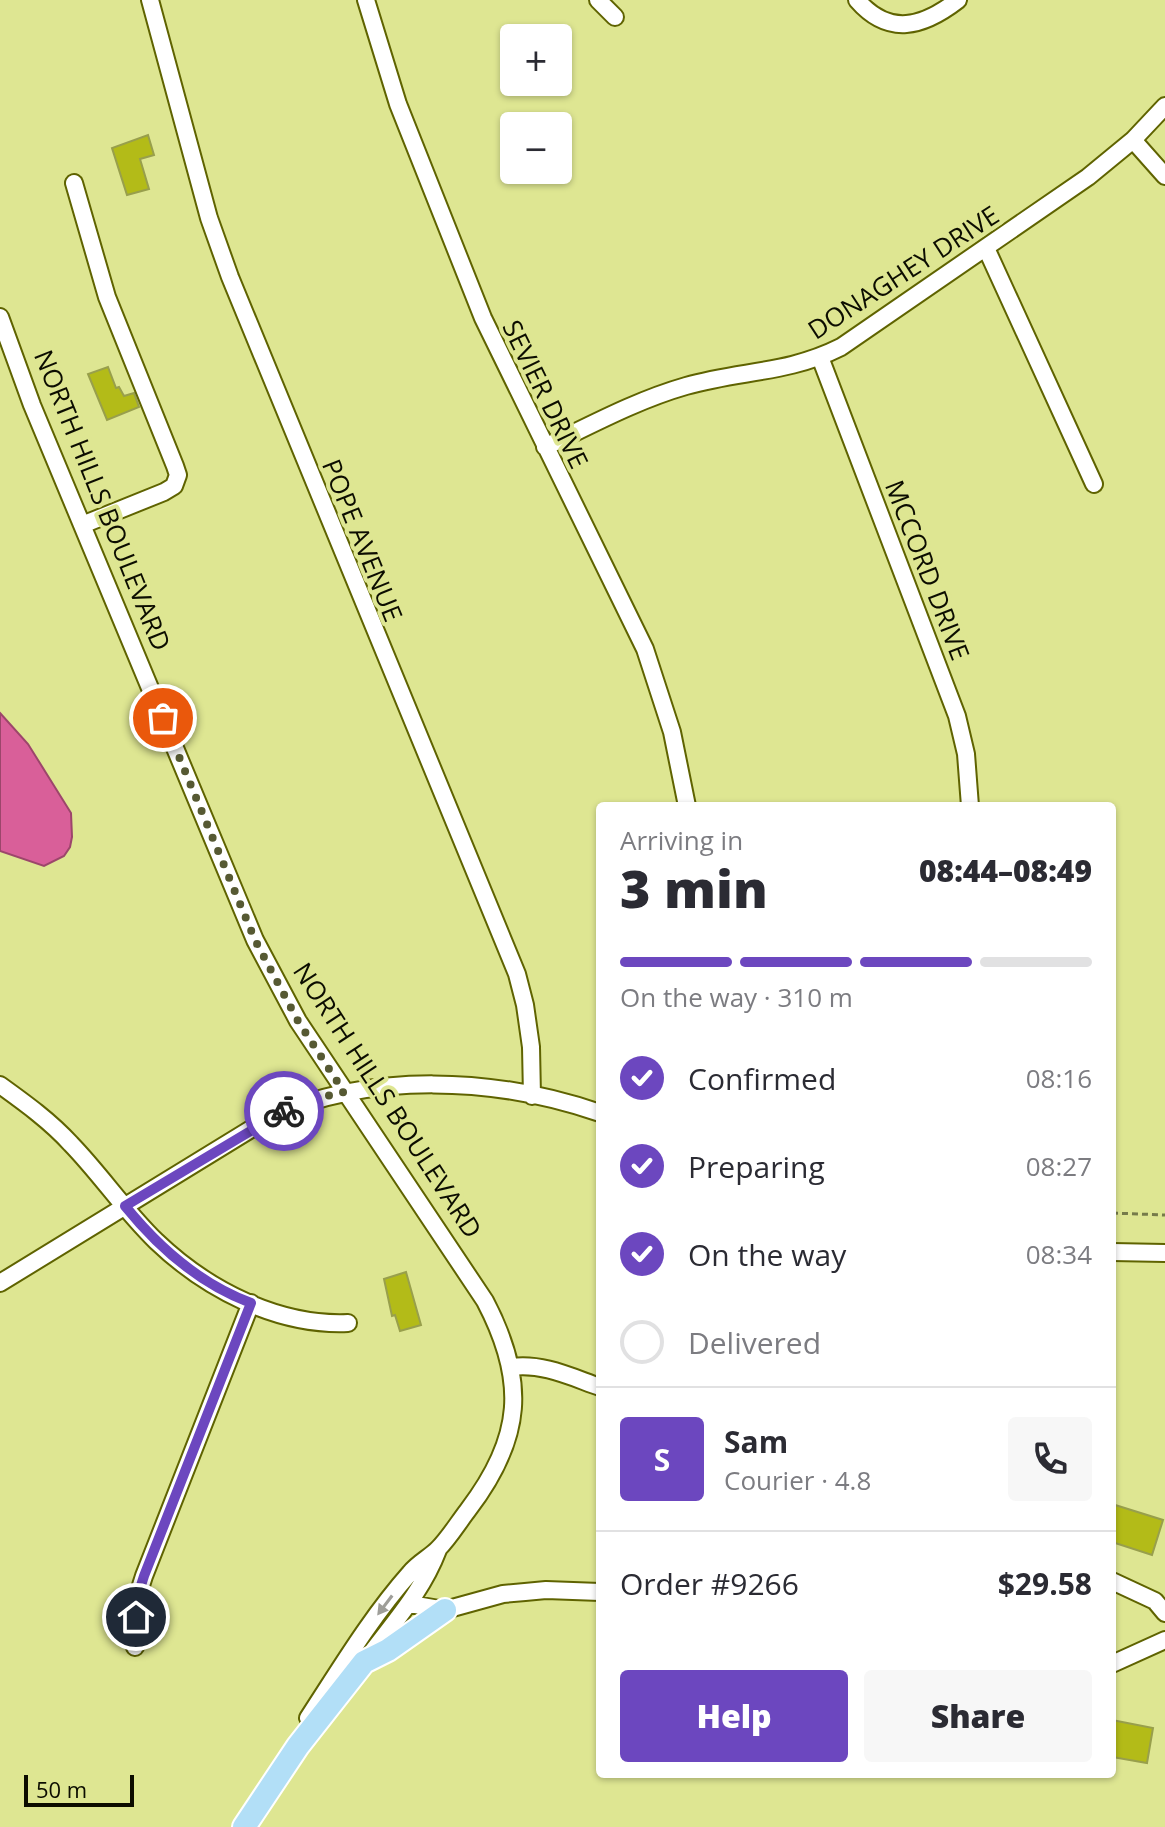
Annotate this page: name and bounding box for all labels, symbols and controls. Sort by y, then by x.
map controls [500,24,572,184]
button: + [500,24,572,96]
button: − [500,112,572,184]
street label: DONAGHEY DRIVE [801,197,1005,347]
street label: SEVIER DRIVE [495,314,597,474]
street label: NORTH HILLS BOULEVARD [26,344,180,656]
street label: POPE AVENUE [314,453,412,627]
street label: MCCORD DRIVE [877,475,979,665]
pin [129,684,197,752]
icon: bag [141,696,185,740]
text: Arriving in [620,822,743,858]
text: 08:44–08:49 [919,850,1092,891]
text: 3 min [620,852,768,923]
street label: NORTH HILLS BOULEVARD [285,955,491,1245]
text: On the way · 310 m [620,979,853,1015]
icon: check [620,1056,664,1100]
text: Confirmed [688,1058,836,1099]
text: 08:16 [1026,1060,1092,1096]
courier [244,1071,324,1151]
icon: bike [262,1089,306,1133]
icon: check [620,1144,664,1188]
text: Preparing [688,1146,825,1187]
text: 08:27 [1026,1148,1092,1184]
icon: check [620,1232,664,1276]
text: On the way [688,1234,846,1275]
text: 08:34 [1026,1236,1092,1272]
text: Delivered [688,1322,821,1363]
button: phone [1008,1417,1092,1501]
text: Sam [724,1421,788,1462]
text: S [654,1439,670,1480]
text: Courier · 4.8 [724,1462,871,1498]
text: Order #9266 [620,1563,799,1604]
text: $29.58 [998,1563,1092,1604]
pin [102,1583,170,1651]
icon: home [114,1595,158,1639]
one-way arrow [378,1595,394,1616]
button: Help [620,1670,848,1762]
button: Share [864,1670,1092,1762]
scale bar [24,1771,134,1807]
text: 50 m [36,1774,87,1804]

